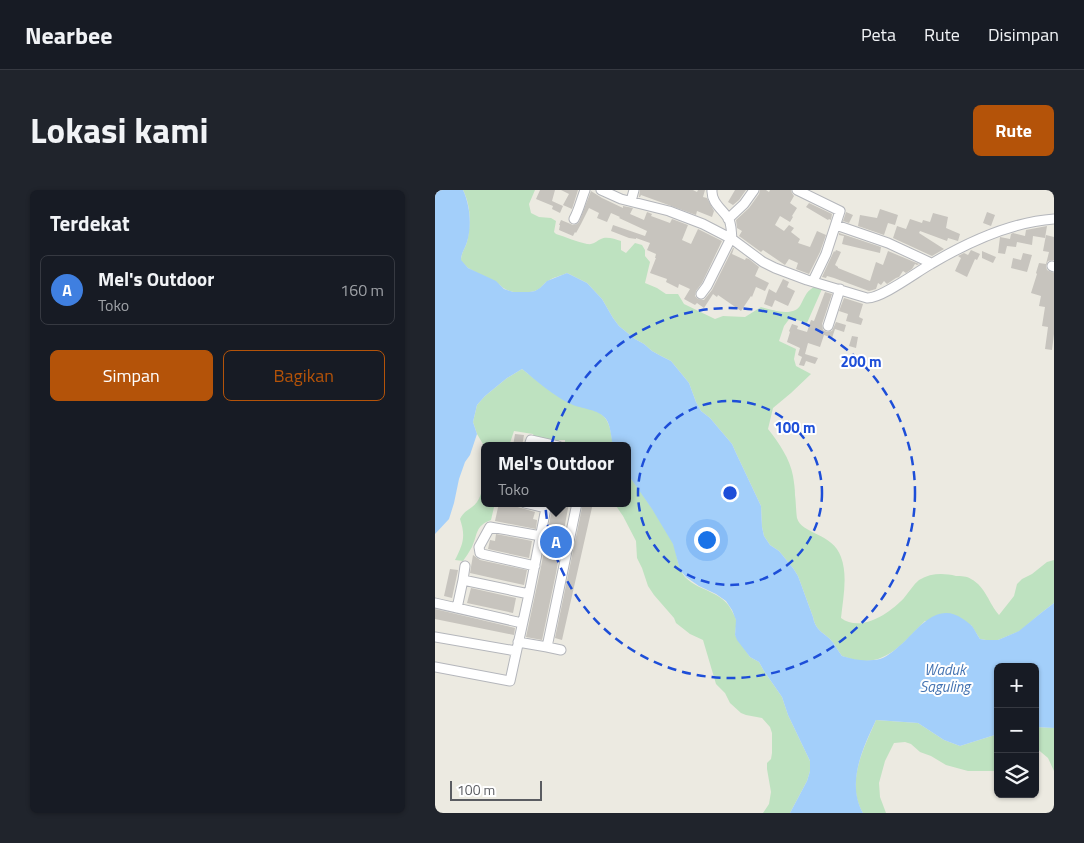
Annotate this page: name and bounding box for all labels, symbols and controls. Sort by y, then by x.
text: Nearbee [25,17,112,53]
text: Peta [861,21,896,48]
text: Rute [924,21,960,48]
text: Disimpan [988,21,1059,48]
text: Lokasi kami [30,103,209,157]
button: Rute [973,105,1054,156]
text: Terdekat [50,207,130,239]
text: Mel's Outdoor [98,264,214,293]
text: A [62,278,72,302]
text: 160 m [340,278,384,302]
text: Toko [98,293,129,317]
button: Simpan [50,350,213,401]
button: Bagikan [223,350,385,401]
text: 200 m [840,350,882,373]
text: 100 m [774,416,816,439]
popup [481,442,631,507]
text: Mel's Outdoor [498,448,614,477]
text: Toko [498,477,529,501]
centre of rings [721,484,739,502]
pin: A [540,523,572,561]
your location [694,527,720,553]
water label: Waduk Saguling [920,658,972,698]
map controls [994,663,1039,798]
button: + [994,663,1039,708]
button: − [994,708,1039,753]
button: layers [994,753,1039,798]
scale bar [450,778,543,801]
text: 100 m [457,779,495,800]

